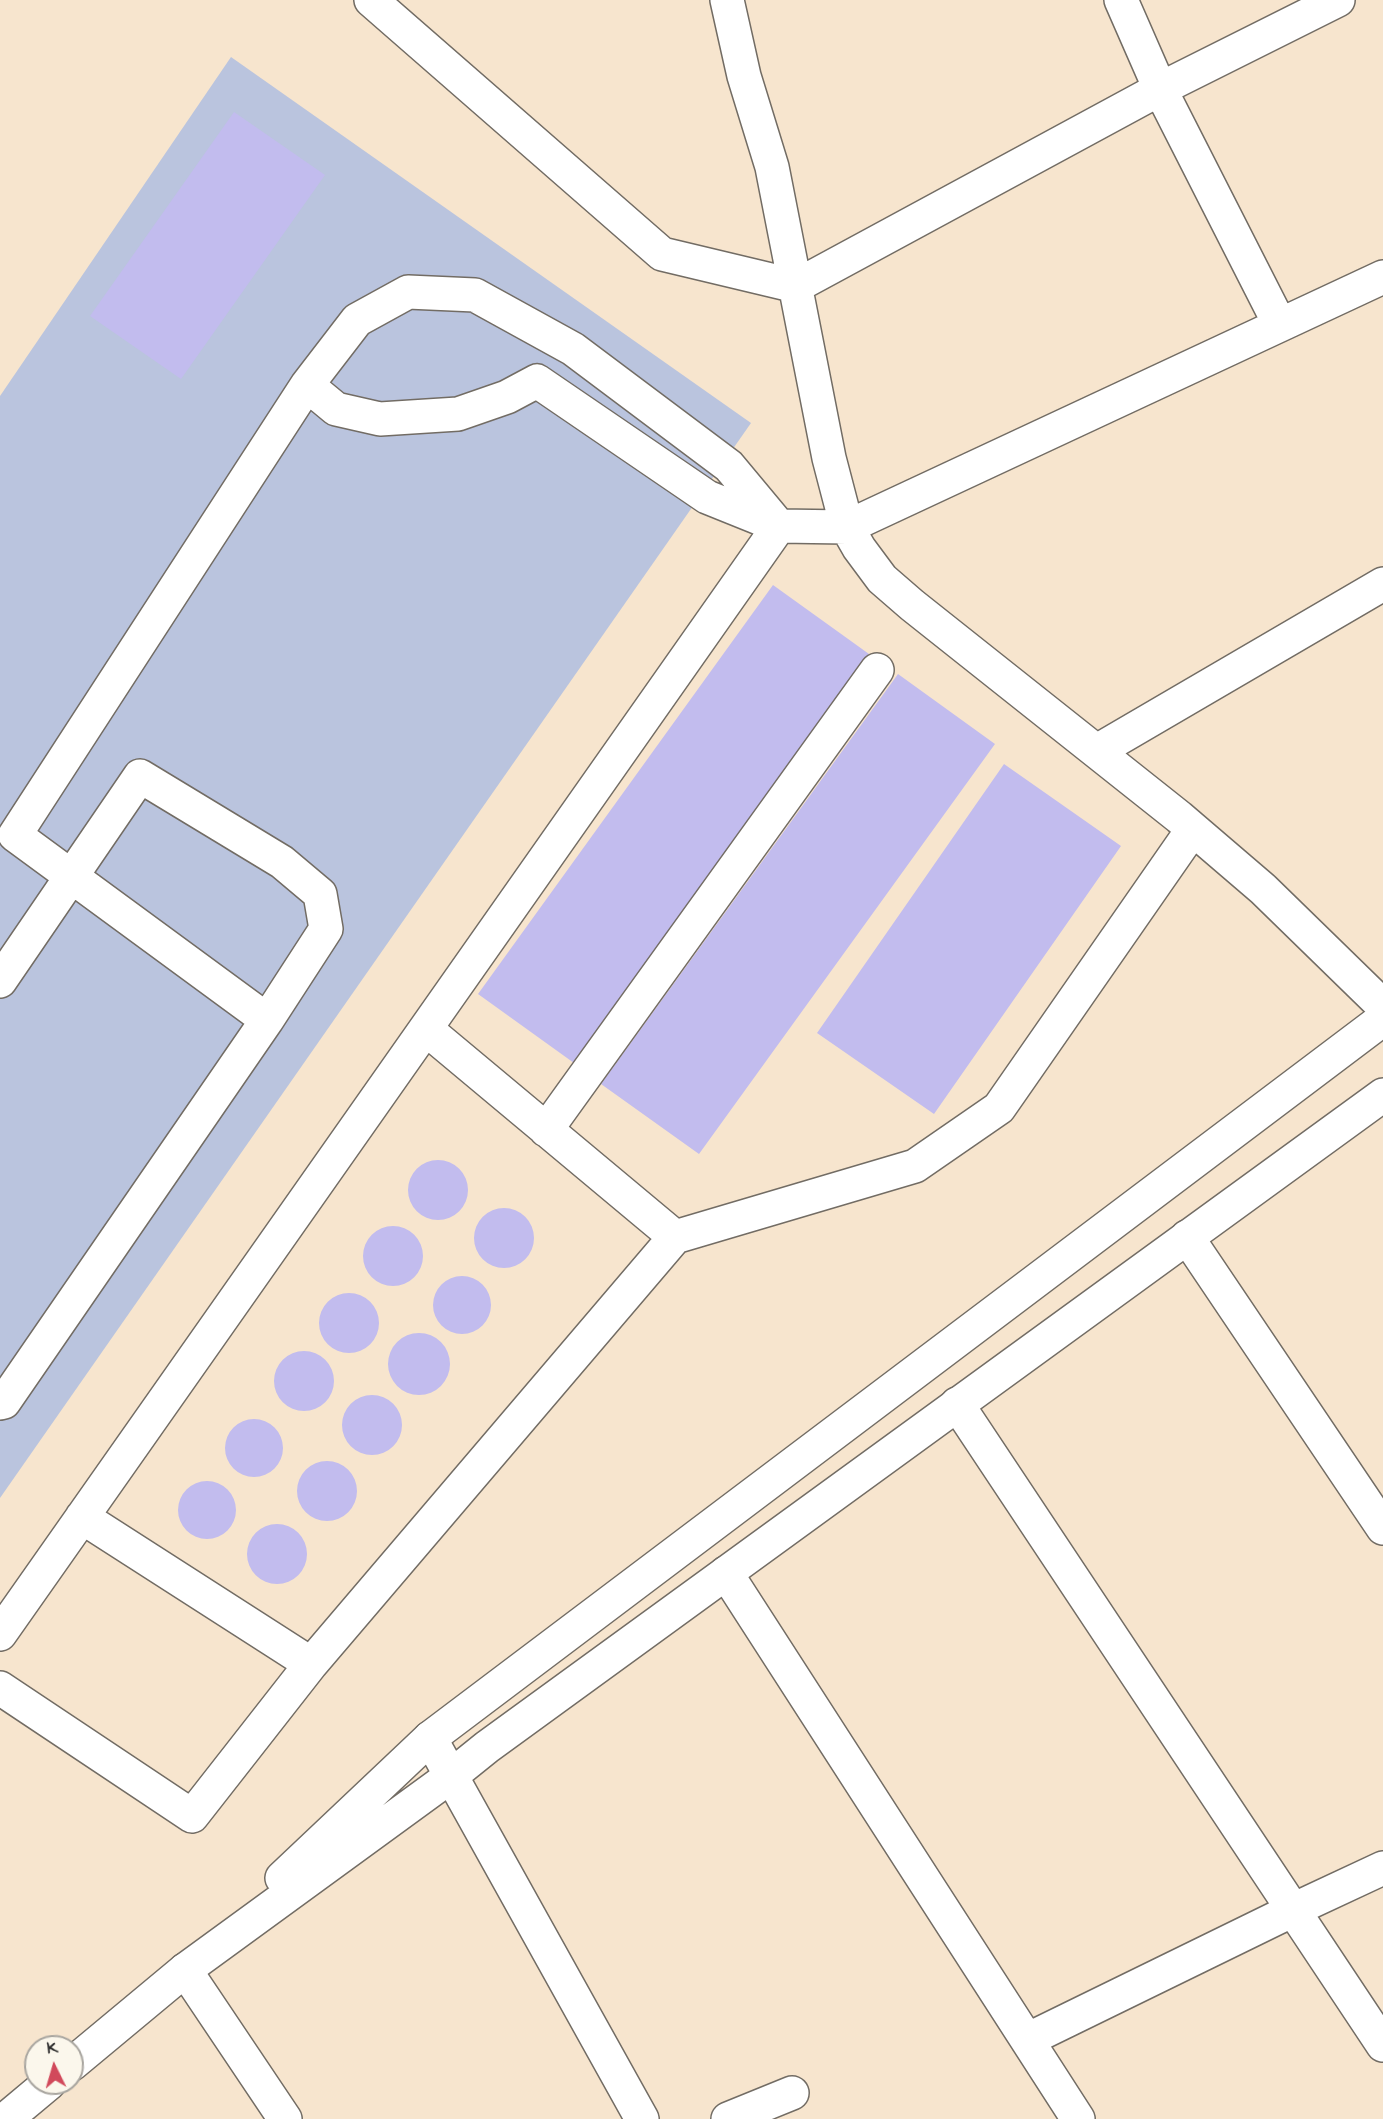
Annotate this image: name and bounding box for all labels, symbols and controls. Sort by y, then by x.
north arrow [24,2035,84,2095]
text: K [46,2038,59,2060]

